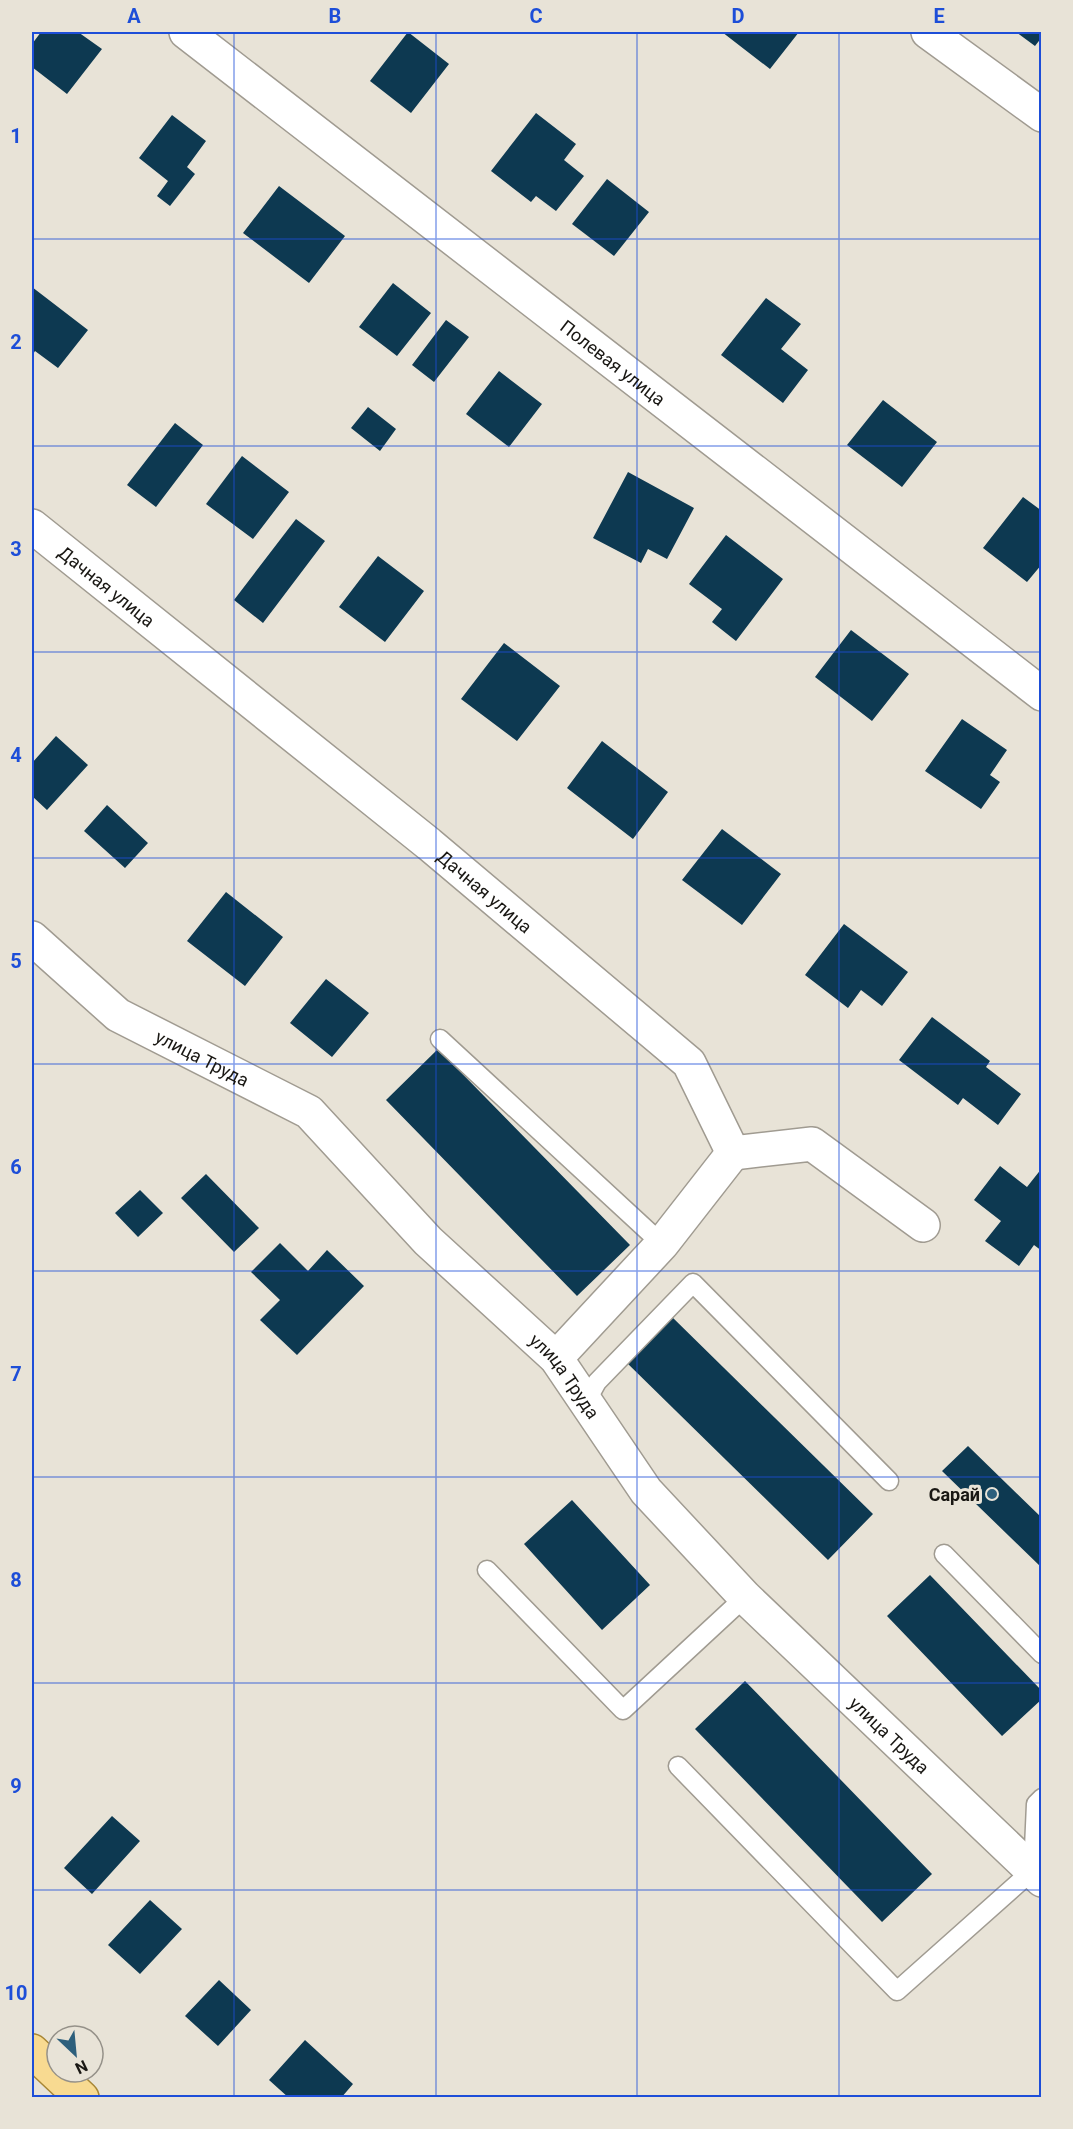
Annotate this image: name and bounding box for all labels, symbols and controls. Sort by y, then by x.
text: A [127,4,141,28]
text: B [329,4,341,28]
text: C [529,4,543,28]
text: D [732,4,745,28]
text: E [933,4,945,28]
text: 1 [10,124,22,148]
street label: Полевая улица [557,315,670,409]
text: 2 [10,330,22,354]
text: 3 [10,537,22,561]
street label: Дачная улица [55,541,159,631]
text: 4 [10,743,22,767]
street label: Дачная улица [434,845,537,937]
text: 5 [10,949,22,973]
street label: улица Труда [152,1025,253,1090]
text: 6 [10,1155,22,1179]
street label: улица Труда [526,1329,604,1422]
text: 7 [10,1362,22,1386]
place label: Сарай [929,1484,980,1505]
marker: Сарай [985,1487,999,1501]
text: 8 [10,1568,22,1592]
street label: улица Труда [845,1692,934,1778]
text: 9 [10,1774,22,1798]
text: 10 [5,1981,27,2005]
north arrow [45,2024,105,2084]
text: N [72,2056,91,2078]

